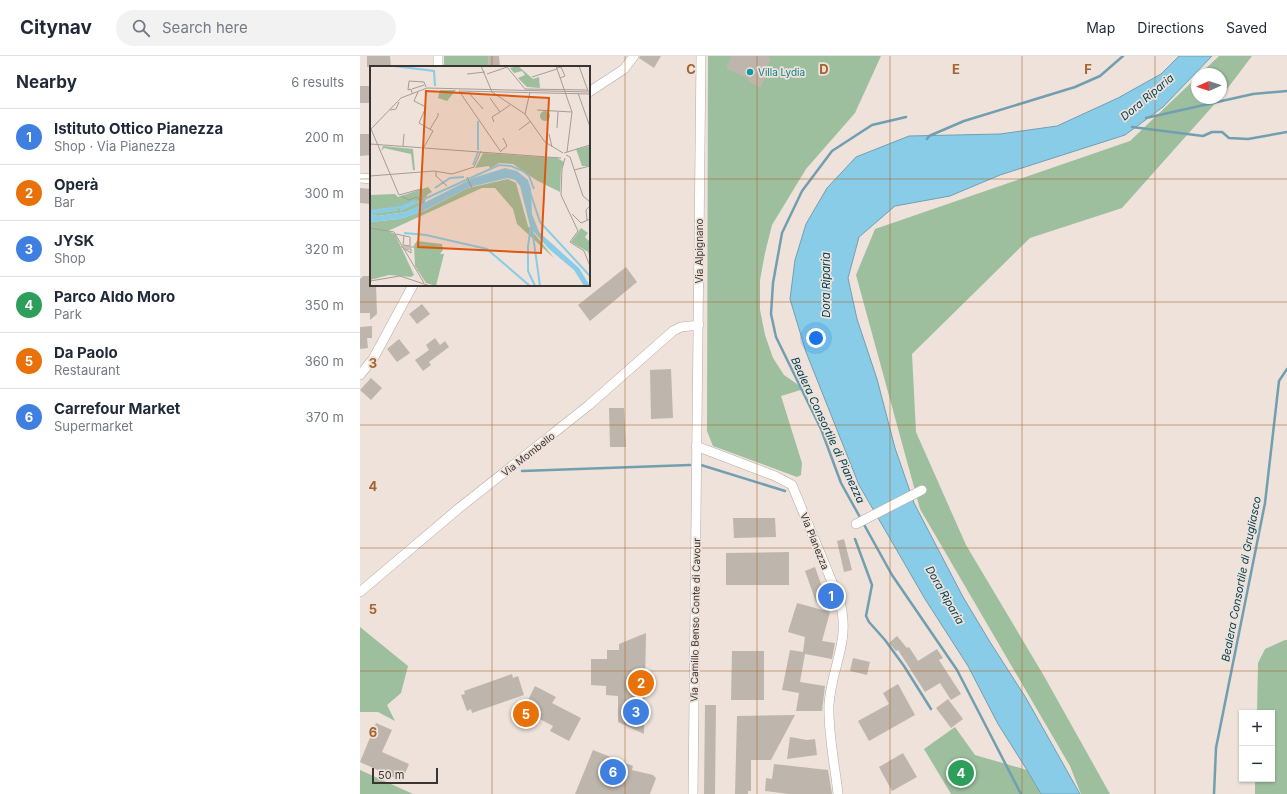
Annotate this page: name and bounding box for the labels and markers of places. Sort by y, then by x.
place label: Villa Lydia [758,66,805,78]
marker: Villa Lydia [745,67,755,77]
pin: 1 [818,581,844,611]
pin: 2 [628,668,654,698]
pin: 3 [623,697,649,727]
pin: 5 [513,699,539,729]
pin: 6 [600,757,626,787]
pin: 4 [948,758,974,788]

